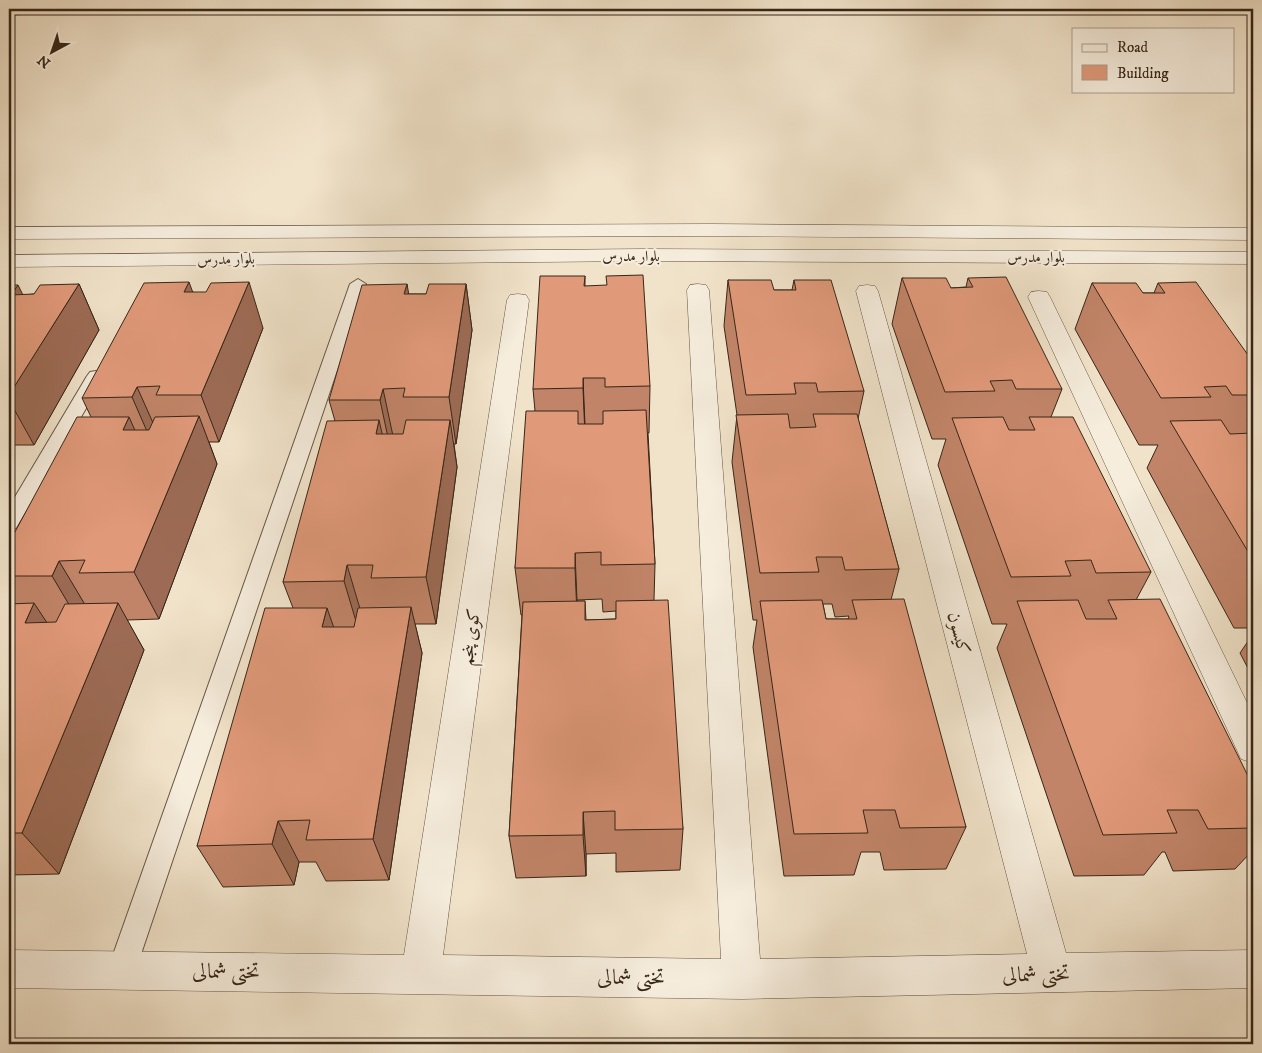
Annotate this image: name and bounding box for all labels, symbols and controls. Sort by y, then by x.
north arrow [28,28,78,78]
legend [1072,28,1234,92]
text: Road [1117,38,1149,57]
text: N [34,50,54,72]
text: Building [1117,64,1169,83]
street label: بلوار مدرس [602,247,660,266]
street label: بلوار مدرس [1007,248,1065,267]
street label: بلوار مدرس [197,249,255,270]
street label: کوی پنجم [456,607,491,668]
street label: کیسون [942,610,974,657]
street label: تختی شمالی [192,958,260,987]
street label: تختی شمالی [1002,961,1070,990]
street label: تختی شمالی [597,964,665,993]

